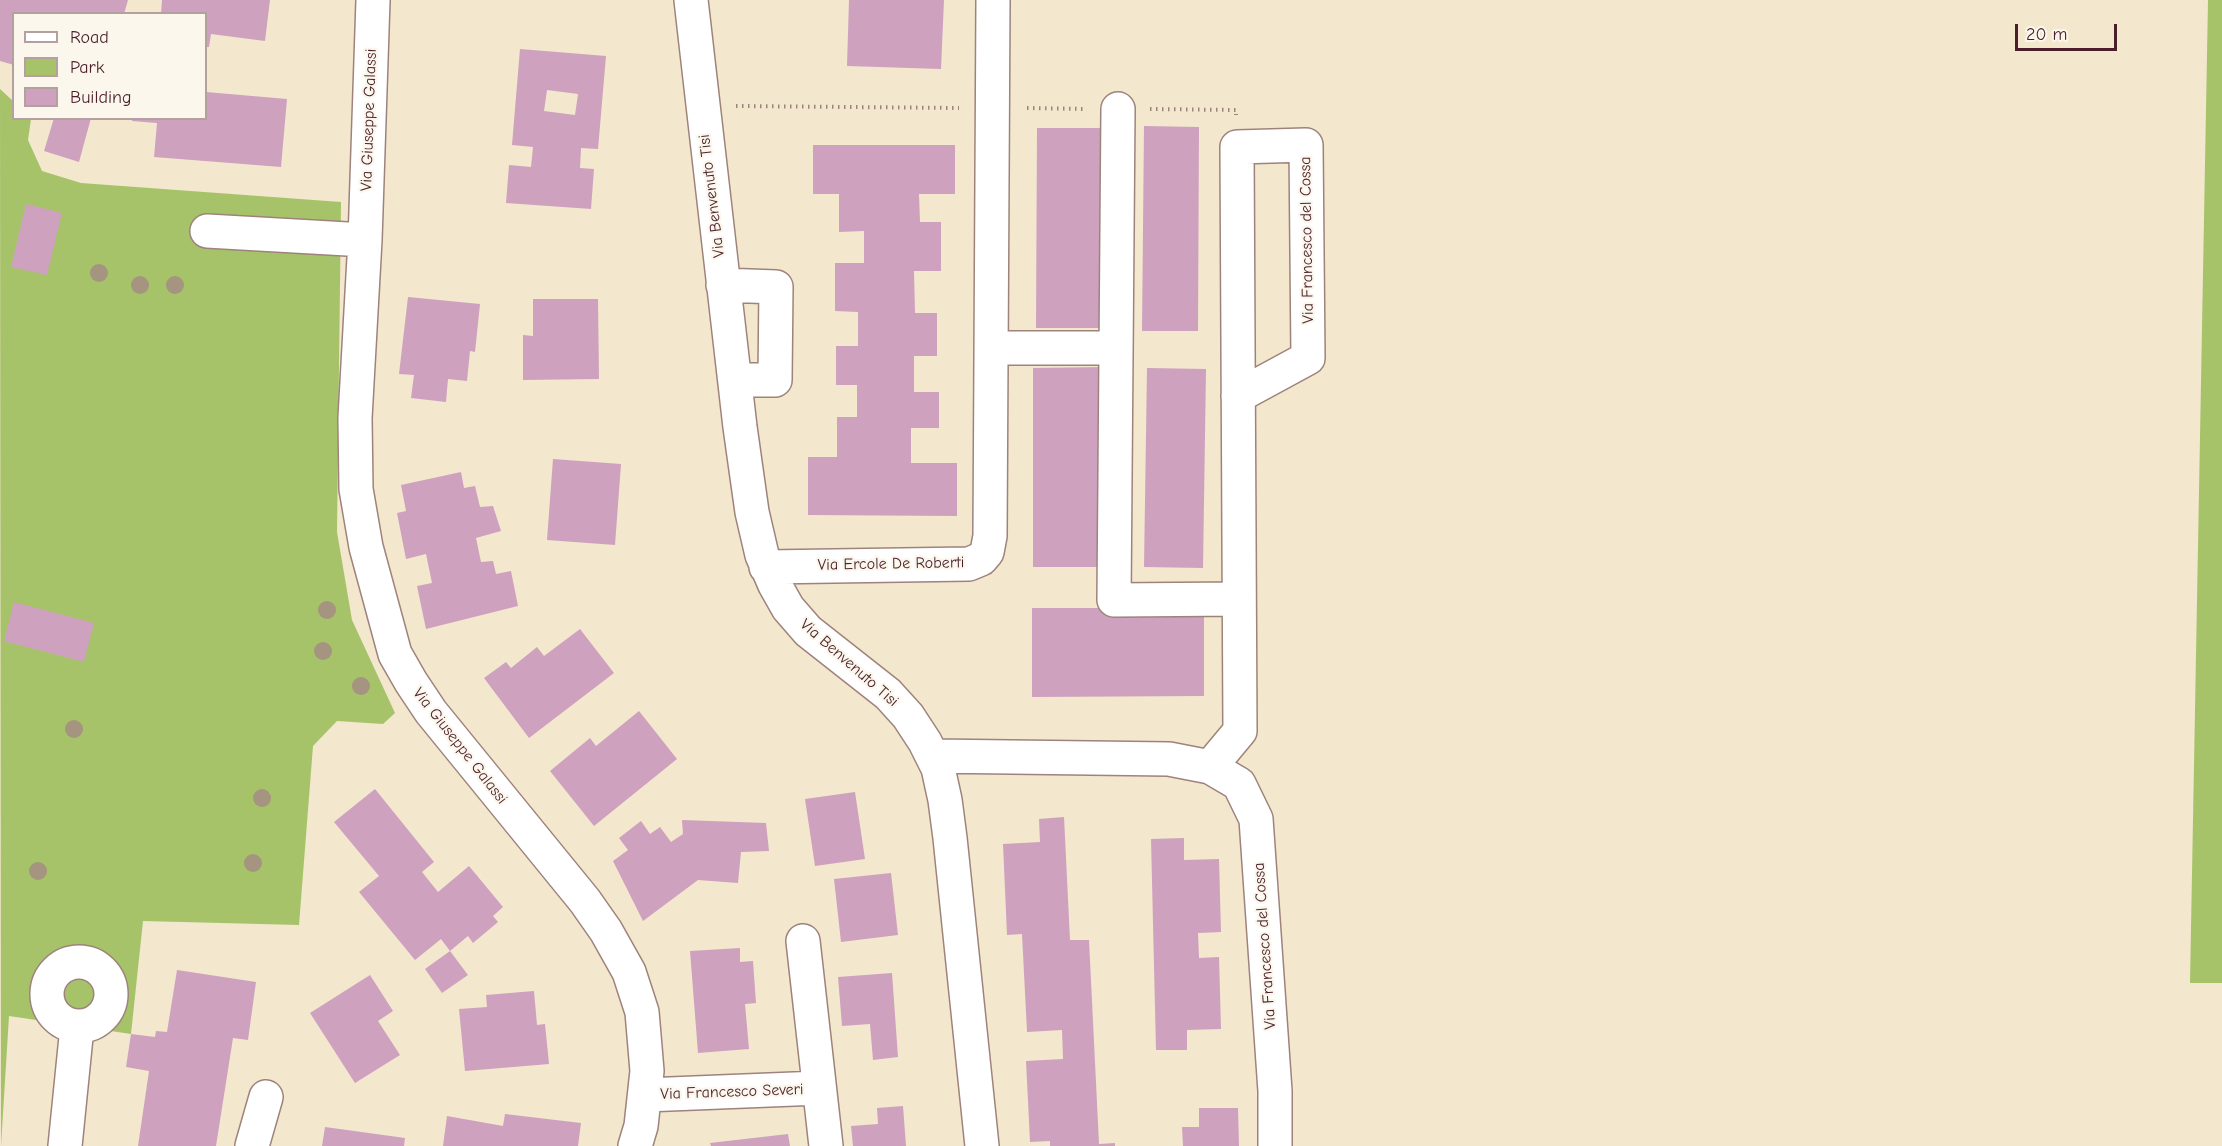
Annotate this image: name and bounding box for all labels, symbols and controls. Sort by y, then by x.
legend [12,12,207,120]
scale bar [2018,12,2120,50]
text: 20 m [2026,24,2067,45]
text: Road [70,27,109,48]
street label: Via Giuseppe Galassi [357,48,381,192]
text: Park [70,57,104,78]
text: Building [70,87,132,108]
street label: Via Benvenuto Tisi [695,133,729,259]
street label: Via Francesco del Cossa [1296,156,1318,324]
street label: Via Ercole De Roberti [817,553,965,575]
street label: Via Benvenuto Tisi [796,615,902,711]
street label: Via Giuseppe Galassi [409,684,511,808]
street label: Via Francesco del Cossa [1250,862,1280,1030]
street label: Via Francesco Severi [660,1080,804,1104]

